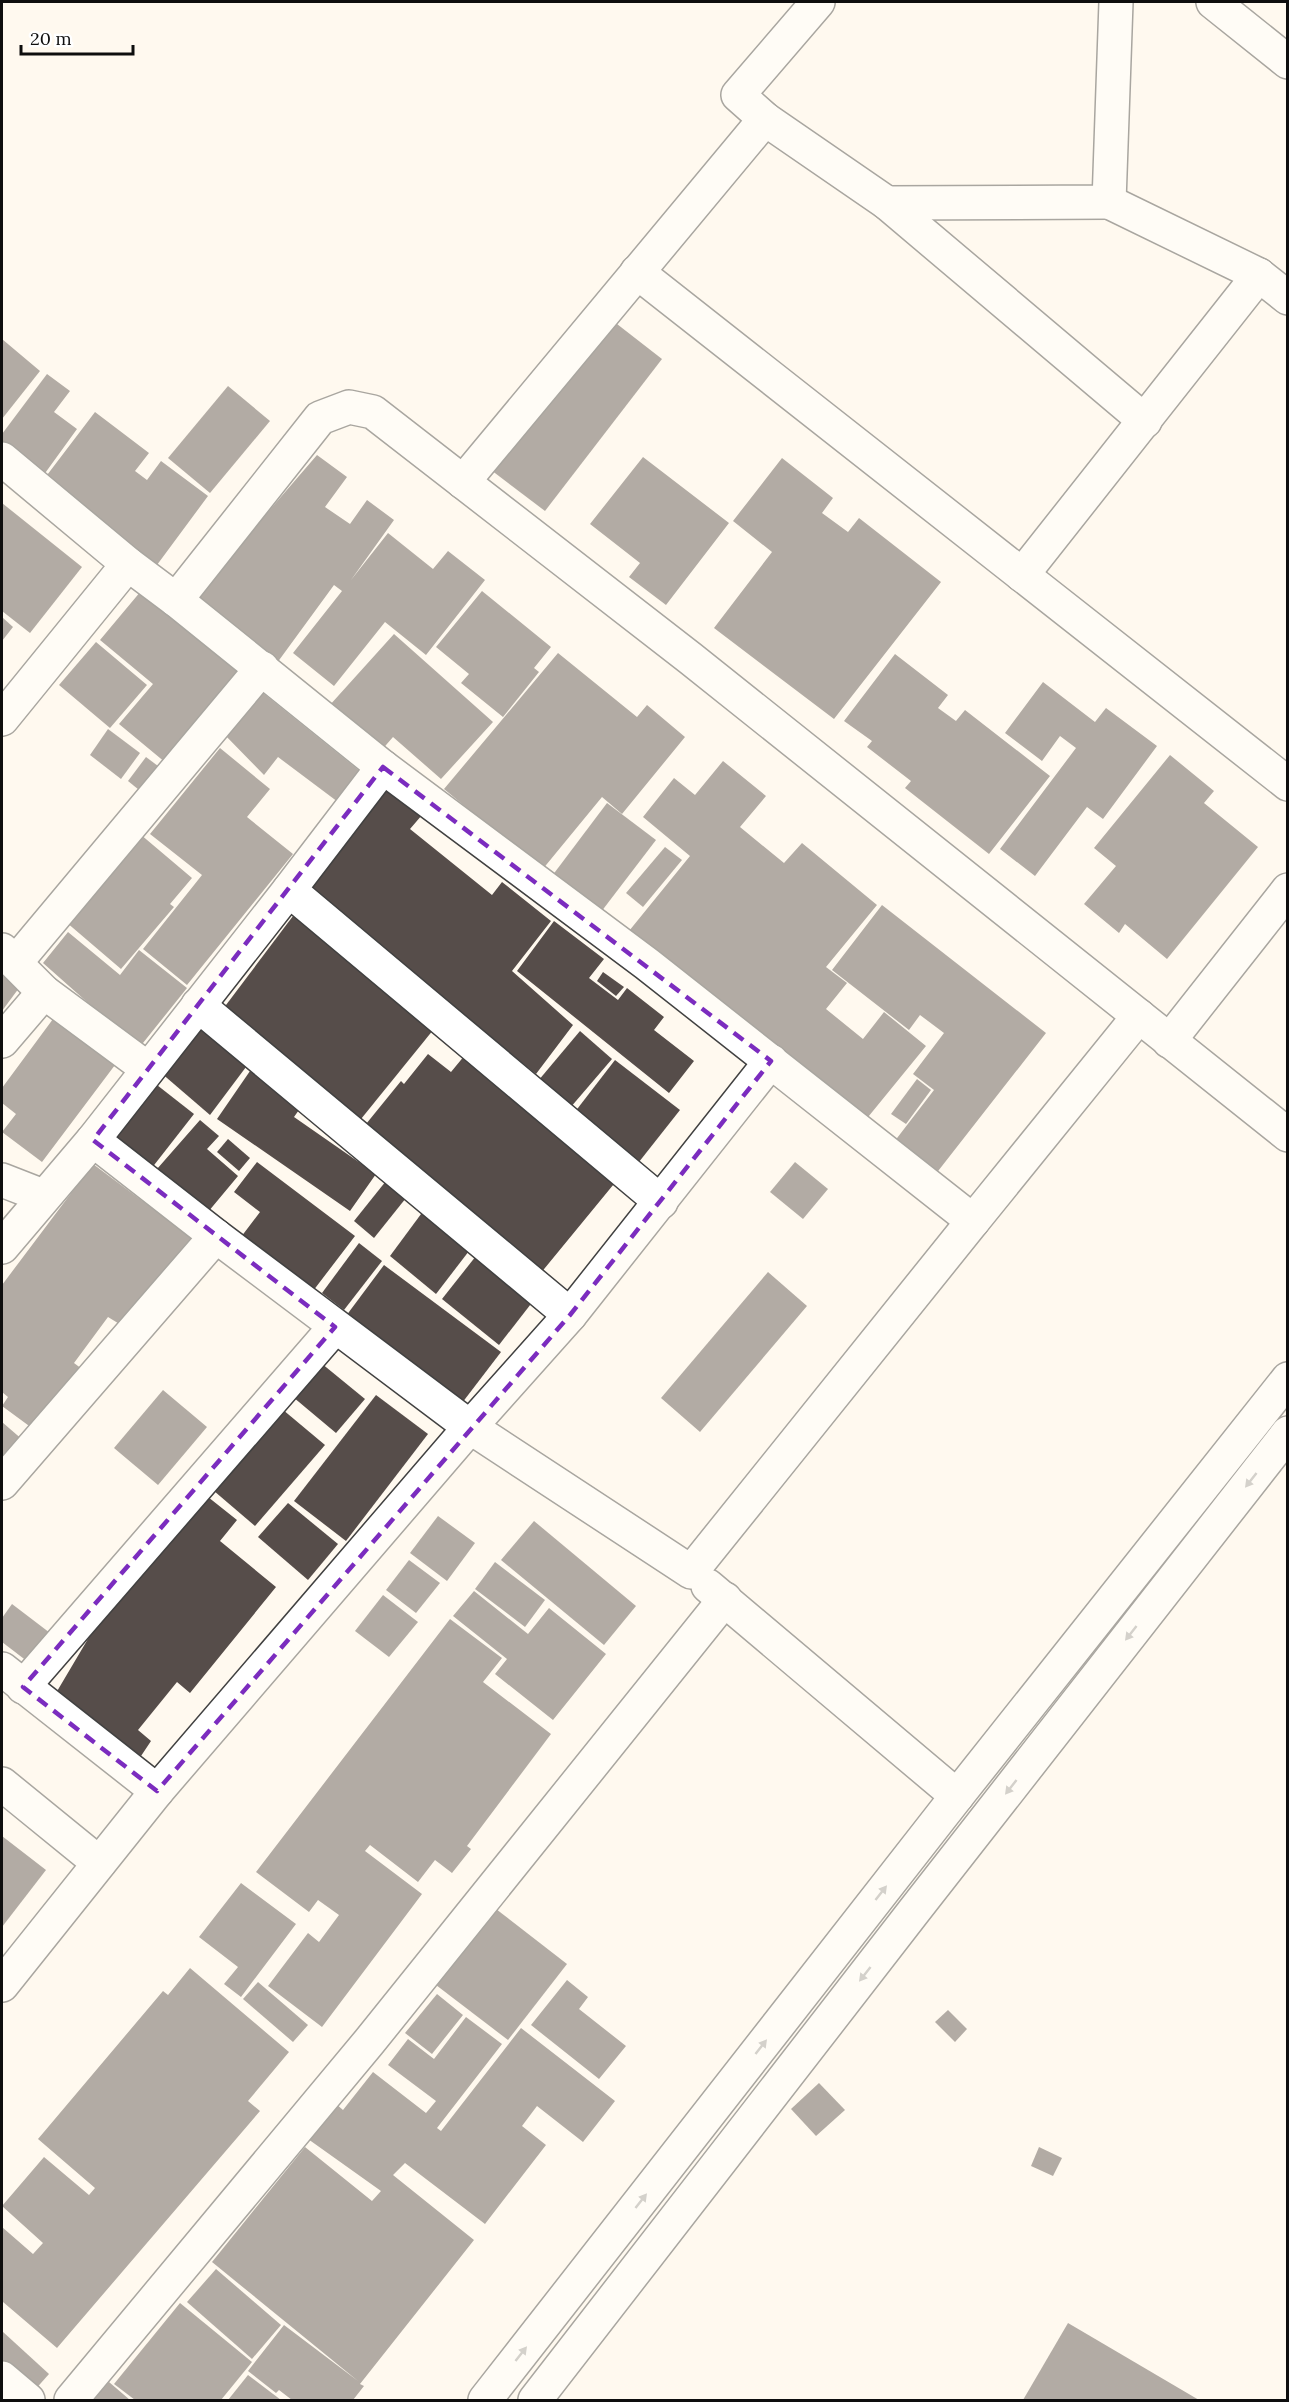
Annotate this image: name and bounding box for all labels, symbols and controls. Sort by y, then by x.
scale bar [21,18,134,56]
text: 20 m [30,27,72,50]
one-way arrow [1246,1472,1258,1487]
one-way arrow [1125,1625,1138,1641]
one-way arrow [1006,1779,1018,1794]
one-way arrow [874,1886,886,1901]
one-way arrow [860,1966,872,1981]
one-way arrow [754,2039,767,2055]
one-way arrow [634,2193,646,2208]
one-way arrow [514,2347,526,2362]

